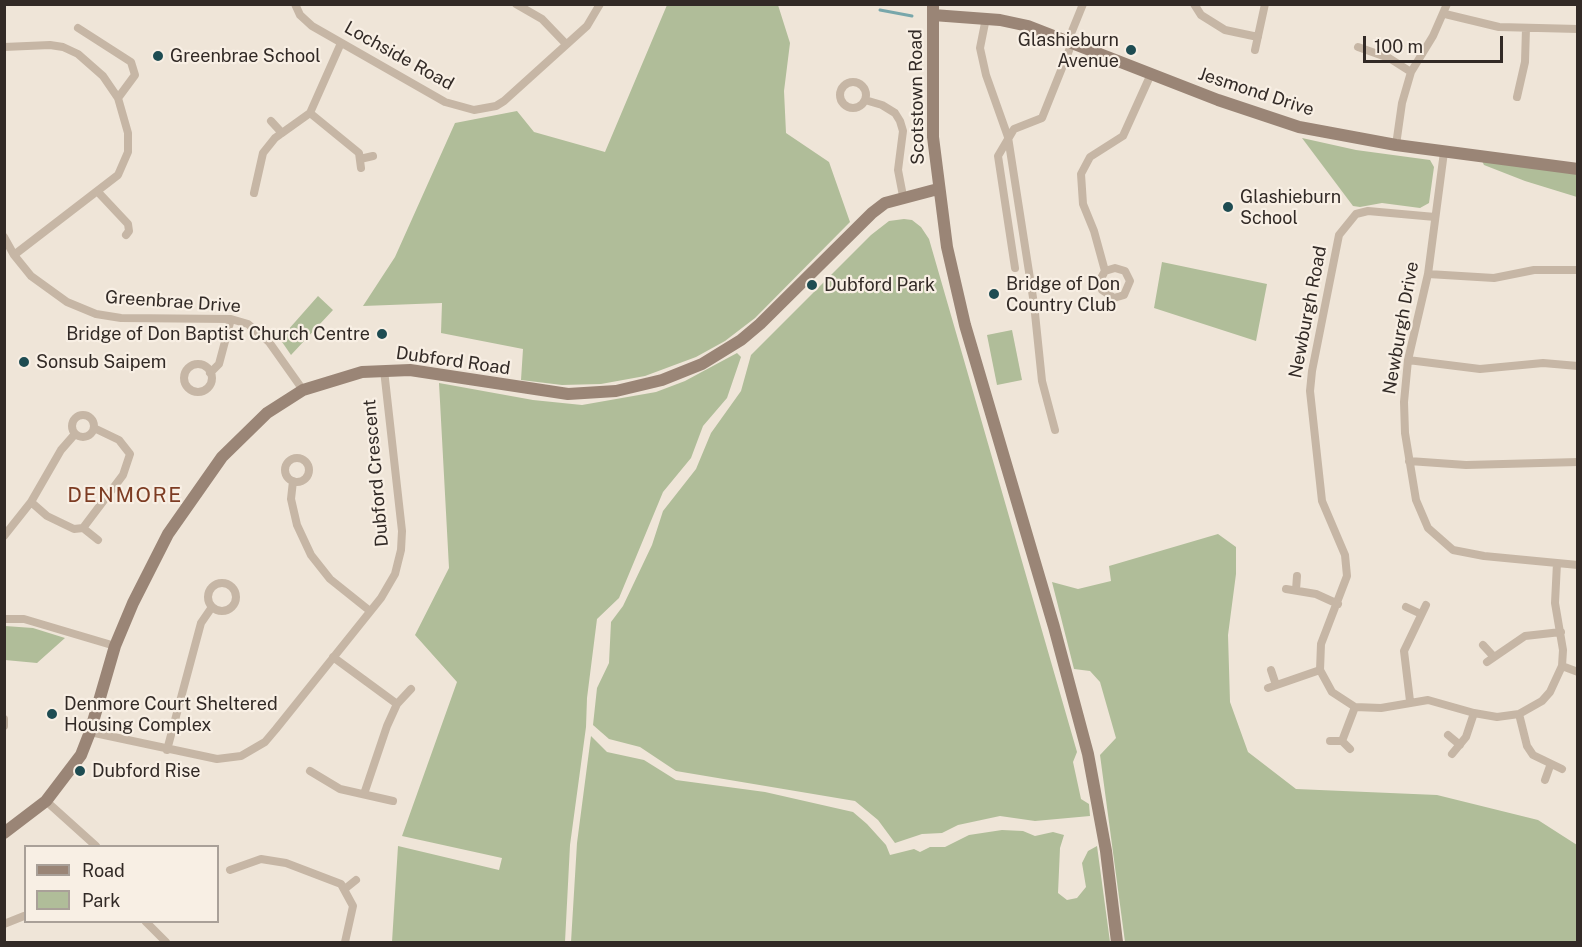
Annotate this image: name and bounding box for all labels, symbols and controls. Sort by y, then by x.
street label: Lochside Road [341,17,457,95]
scale bar [1366,24,1506,62]
street label: Scotstown Road [905,29,929,165]
place label: Glashieburn Avenue [1018,29,1119,72]
text: 100 m [1374,36,1423,57]
marker: Glashieburn Avenue [1124,43,1138,57]
place label: Greenbrae School [170,45,321,67]
marker: Greenbrae School [151,49,165,63]
street label: Jesmond Drive [1195,63,1317,121]
place label: Glashieburn School [1240,186,1341,228]
marker: Glashieburn School [1221,200,1235,214]
street label: Newburgh Road [1285,244,1331,380]
street label: Newburgh Drive [1379,260,1423,396]
place label: Bridge of Don Country Club [1006,273,1120,316]
place label: Dubford Park [824,274,935,296]
marker: Dubford Park [805,278,819,292]
street label: Greenbrae Drive [104,286,242,318]
marker: Bridge of Don Country Club [987,287,1001,301]
place label: Bridge of Don Baptist Church Centre [66,323,370,345]
marker: Bridge of Don Baptist Church Centre [375,327,389,341]
street label: Dubford Road [394,342,512,380]
place label: Sonsub Saipem [36,351,166,373]
marker: Sonsub Saipem [17,355,31,369]
street label: Dubford Crescent [359,398,393,548]
district label: DENMORE [67,483,183,509]
place label: Denmore Court Sheltered Housing Complex [64,693,278,736]
marker: Denmore Court Sheltered Housing Complex [45,707,59,721]
place label: Dubford Rise [92,760,200,782]
marker: Dubford Rise [73,764,87,778]
legend [24,845,219,923]
text: Road [82,860,125,881]
text: Park [82,890,120,911]

